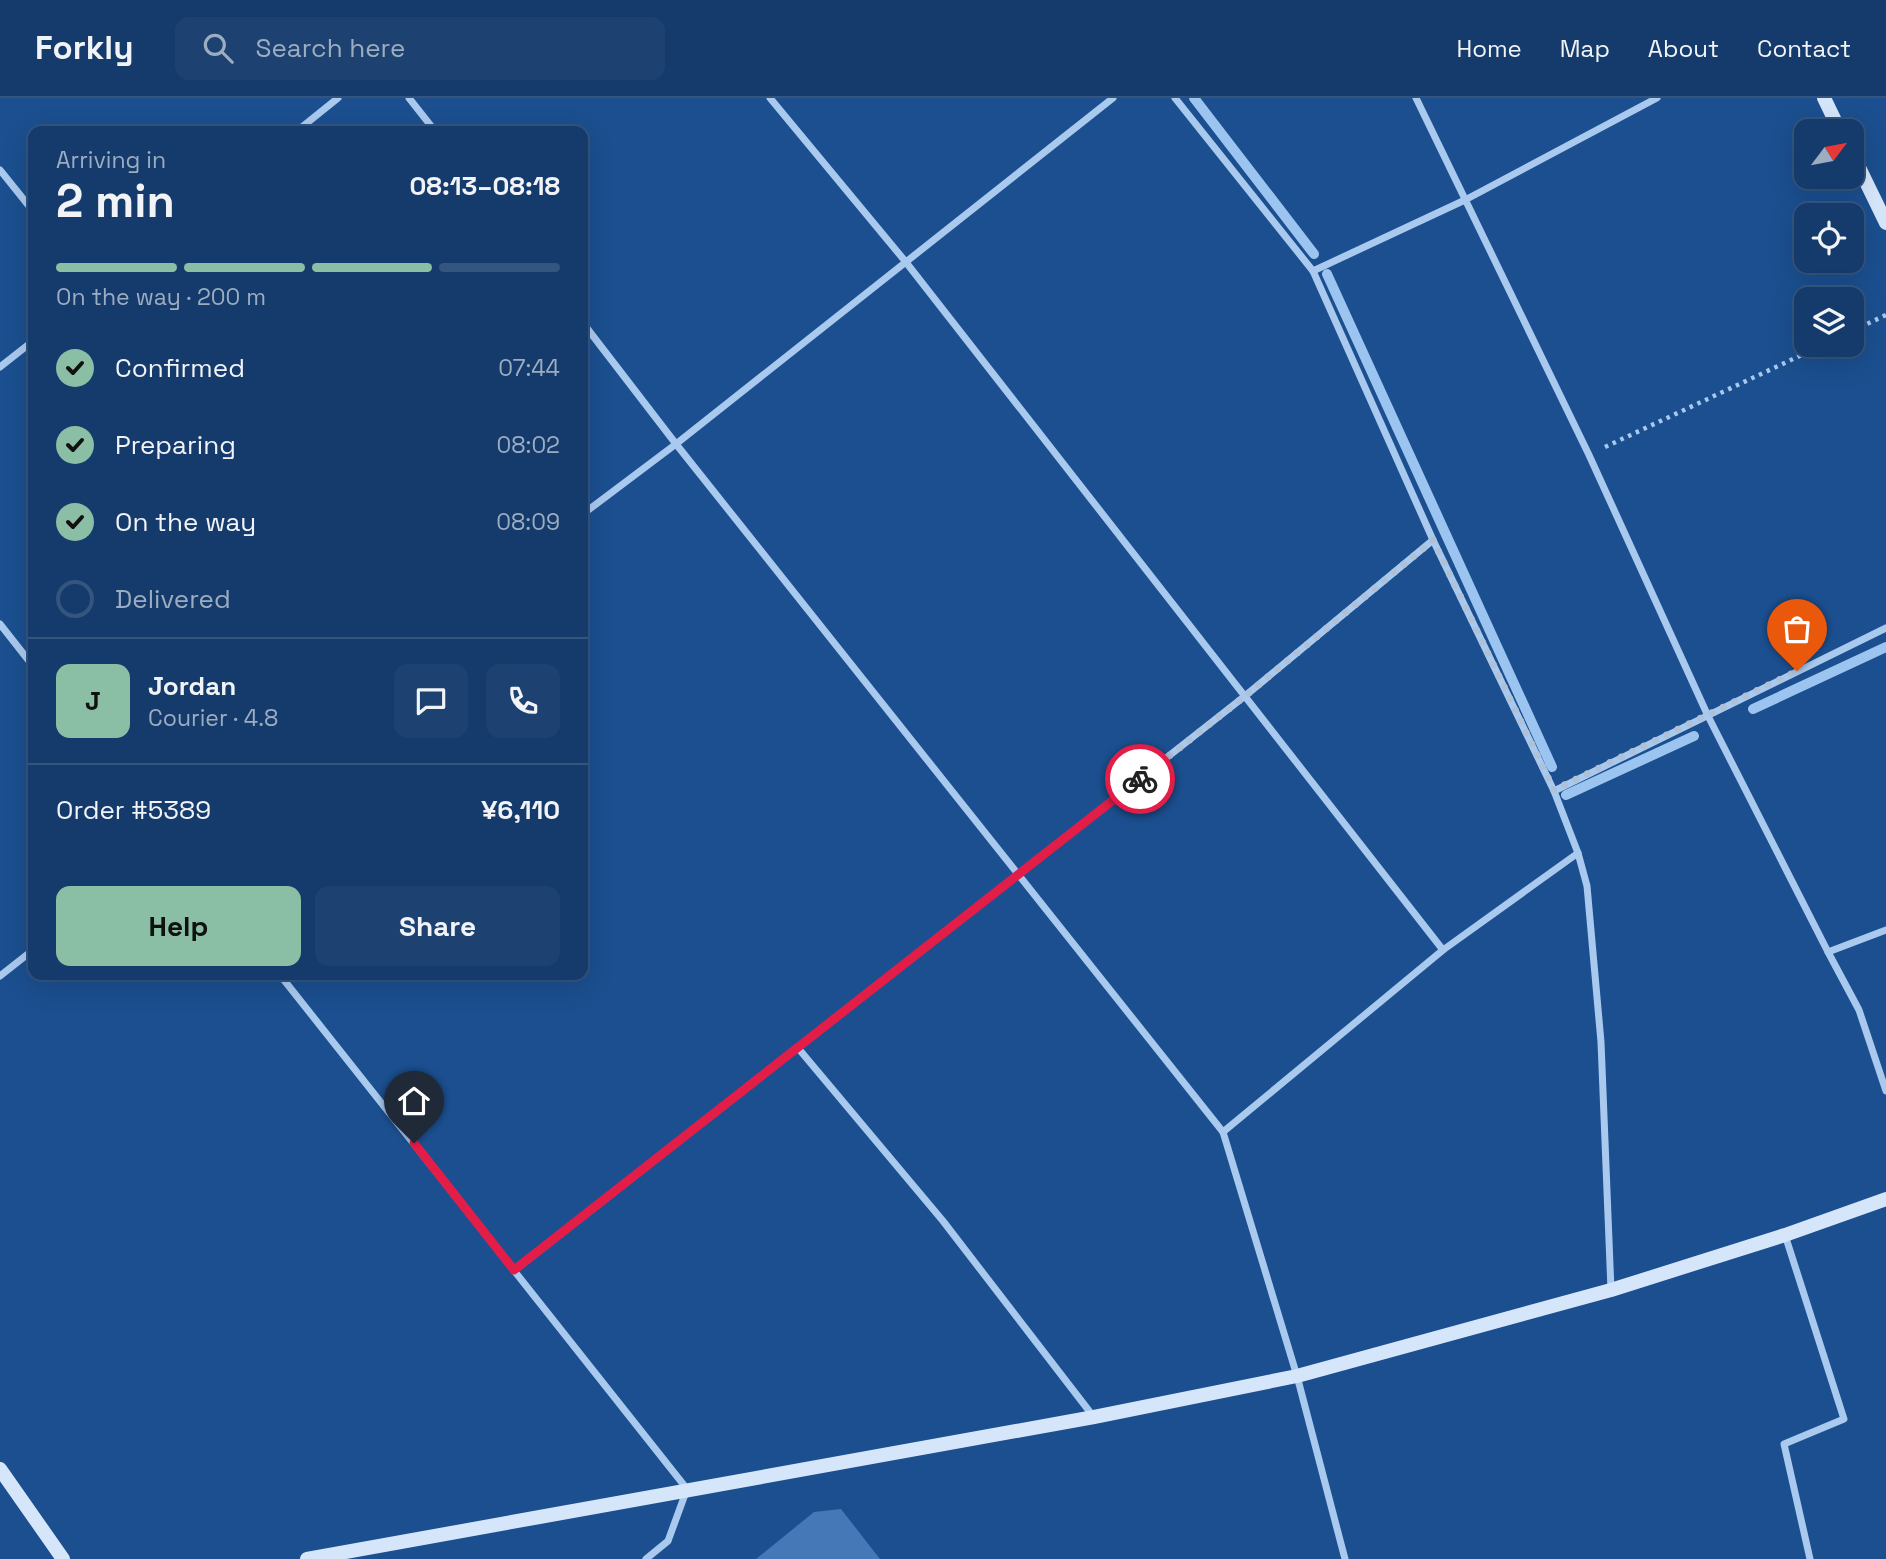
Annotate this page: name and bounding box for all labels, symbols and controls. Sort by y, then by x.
search box [175,17,665,80]
text: Forkly [35,27,133,69]
icon: search [199,29,237,67]
text: Search here [255,31,405,65]
text: Home [1456,33,1522,64]
text: Map [1560,33,1610,64]
text: About [1648,33,1719,64]
text: Contact [1757,33,1851,64]
north arrow [1794,119,1864,189]
map controls [1794,119,1864,357]
text: Arriving in [56,145,166,175]
text: 08:13–08:18 [410,169,560,203]
text: 2 min [56,172,175,230]
button: locate [1794,203,1864,273]
text: On the way · 200 m [56,282,266,312]
button: layers [1794,287,1864,357]
icon: check [56,349,94,387]
text: Confirmed [115,351,245,385]
text: 07:44 [498,353,560,383]
icon: check [56,426,94,464]
text: Preparing [115,428,236,462]
text: 08:02 [496,430,560,460]
icon: check [56,503,94,541]
text: On the way [115,505,256,539]
text: 08:09 [496,507,560,537]
text: Delivered [115,582,231,616]
pin [1767,599,1827,671]
icon: bag [1778,610,1816,648]
button: chat [394,664,468,738]
button: phone [486,664,560,738]
text: Jordan [148,669,236,703]
text: J [85,684,101,718]
text: Courier · 4.8 [148,703,278,733]
courier [1105,744,1175,814]
icon: bike [1121,760,1159,798]
text: Order #5389 [56,793,211,827]
text: ¥6,110 [481,793,560,827]
button: Help [56,886,301,966]
button: Share [315,886,560,966]
pin [384,1071,444,1143]
icon: home [395,1082,433,1120]

